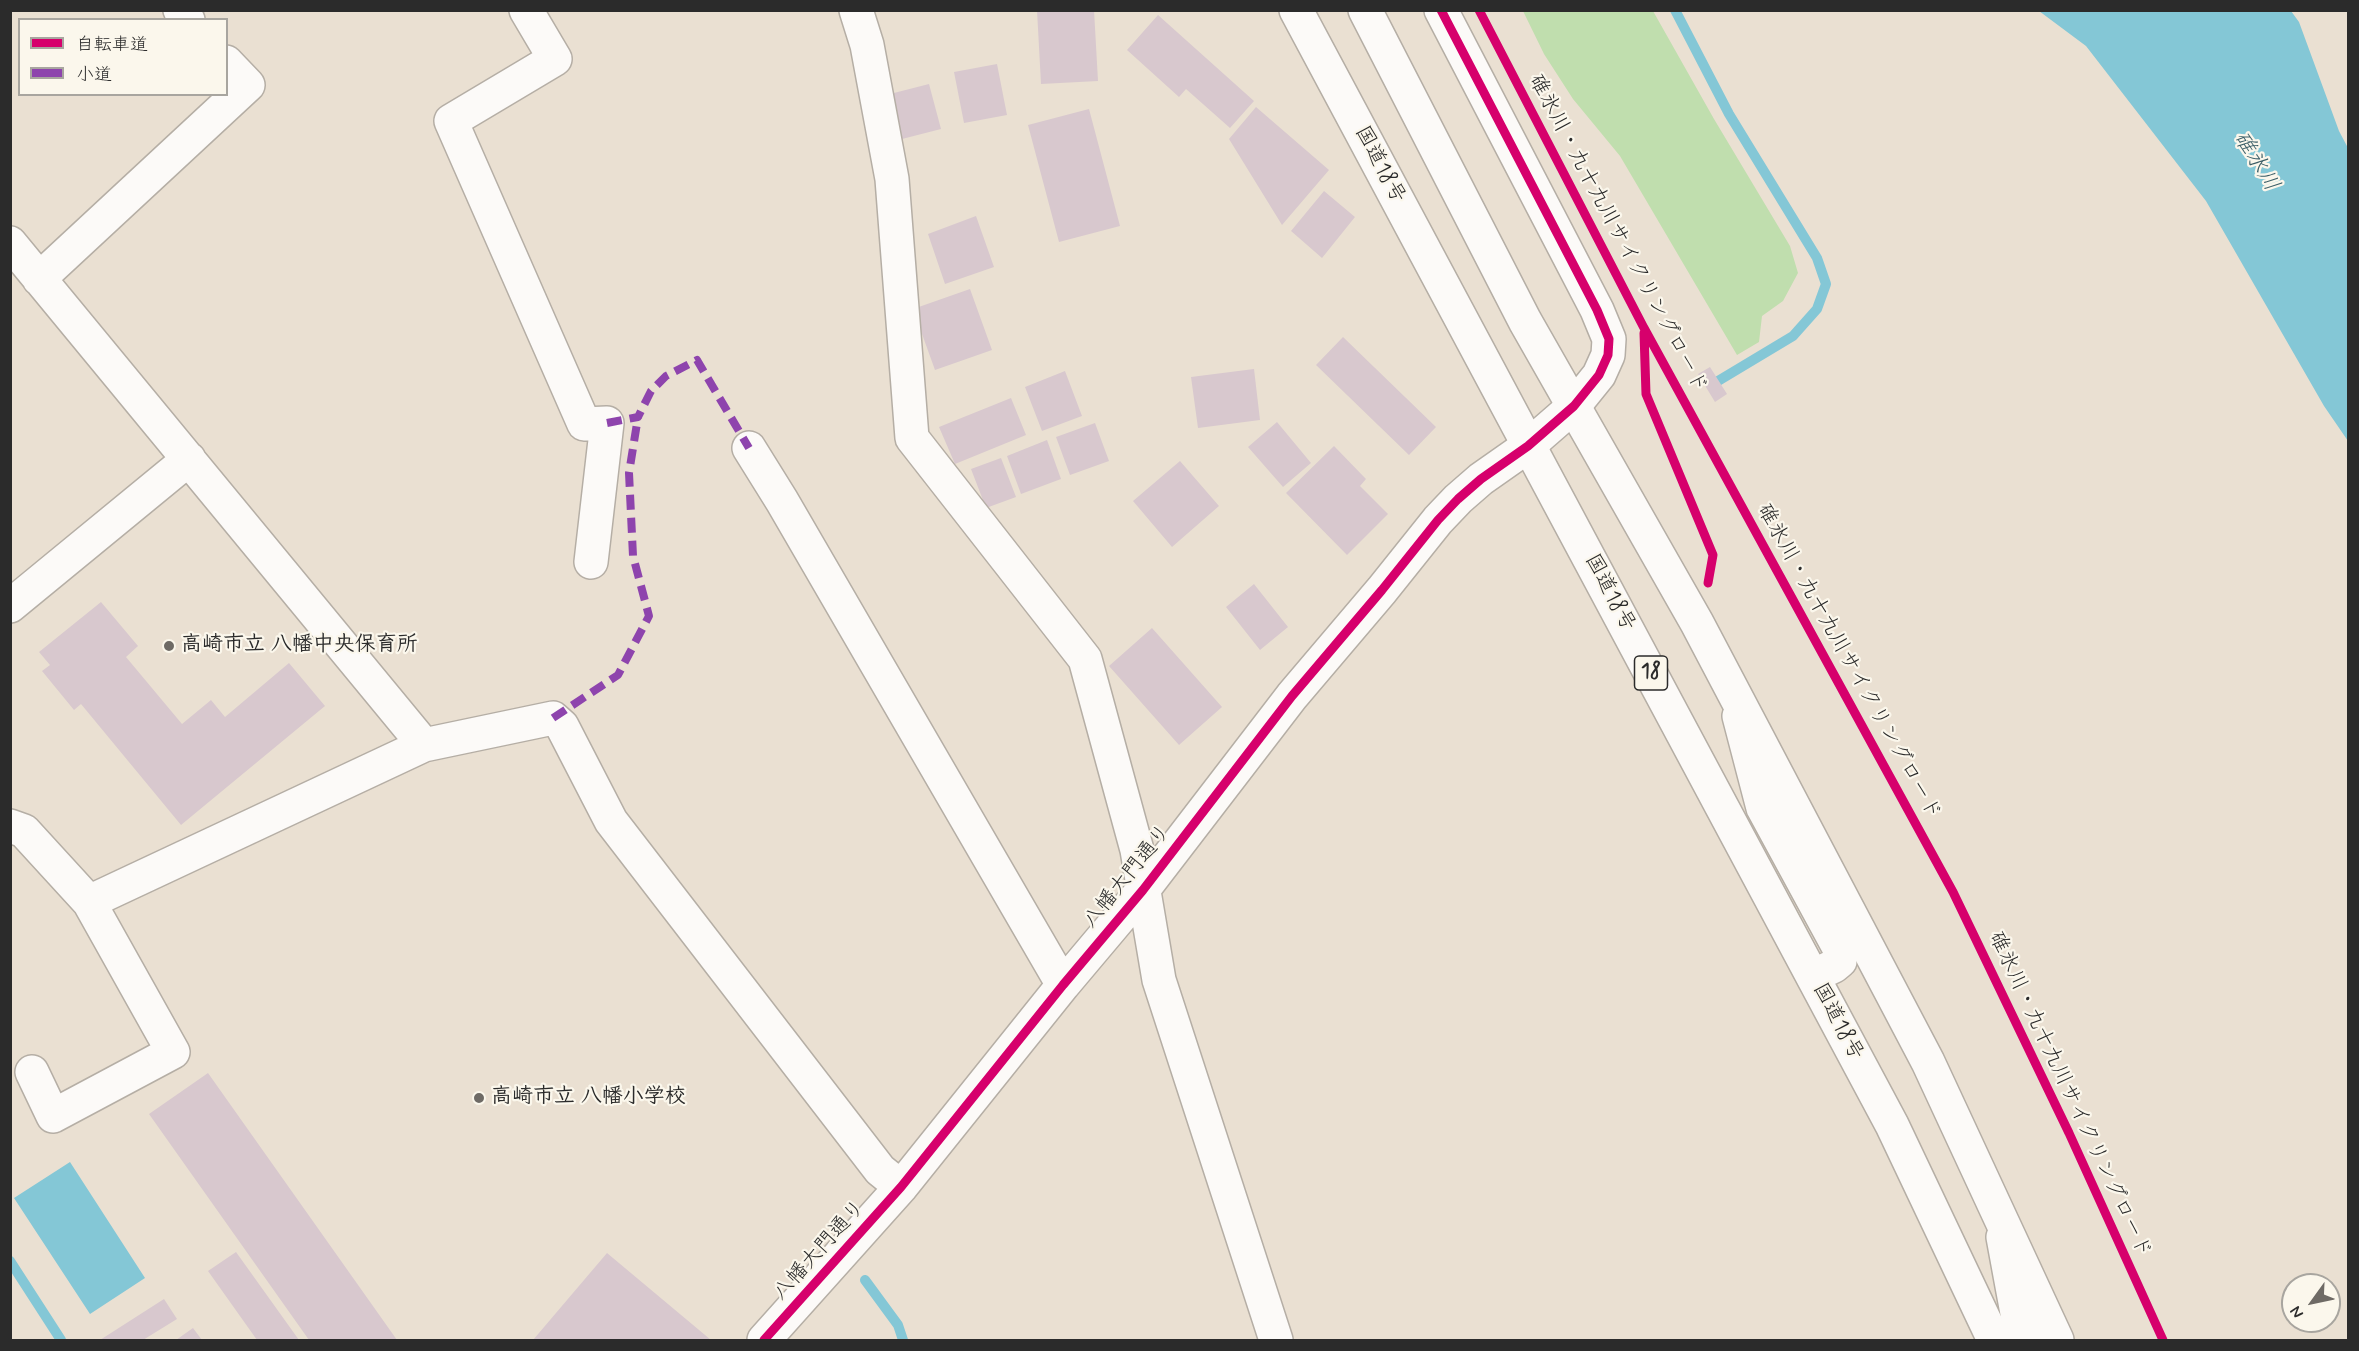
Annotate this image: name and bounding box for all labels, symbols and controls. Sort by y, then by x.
legend [18,18,228,96]
text: 自転車道 [76,33,148,57]
text: 小道 [76,63,112,87]
street label: 碓氷川・九十九川サイクリングロード [1522,70,1712,398]
street label: 国道18号 [1348,122,1410,208]
water label: 碓氷川 [2226,127,2284,197]
street label: 碓氷川・九十九川サイクリングロード [1750,500,1946,824]
street label: 国道18号 [1578,550,1640,636]
place label: 高崎市立 八幡中央保育所 [181,633,418,659]
marker: 高崎市立 八幡中央保育所 [162,639,176,653]
road number: 18 [1634,656,1668,690]
street label: 八幡大門通り [1079,820,1177,934]
street label: 碓氷川・九十九川サイクリングロード [1982,928,2156,1262]
street label: 国道18号 [1806,979,1868,1065]
place label: 高崎市立 八幡小学校 [491,1085,686,1111]
marker: 高崎市立 八幡小学校 [472,1091,486,1105]
street label: 八幡大門通り [768,1196,872,1306]
north arrow [2281,1273,2341,1333]
text: N [2285,1302,2309,1322]

